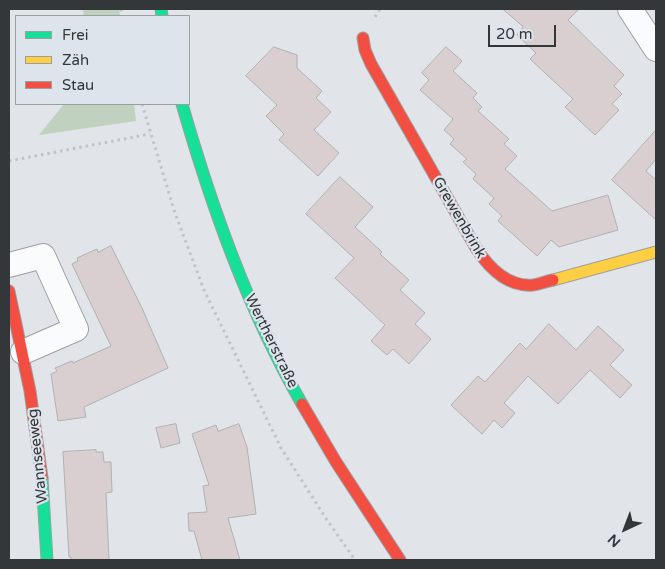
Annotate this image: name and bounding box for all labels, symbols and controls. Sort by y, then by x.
legend [15,15,190,105]
scale bar [490,15,558,47]
text: 20 m [496,25,533,43]
text: Frei [62,26,88,44]
text: Zäh [62,51,89,69]
text: Stau [62,76,94,94]
street label: Grewenbrink [428,174,490,262]
street label: Wertherstraße [240,291,302,391]
street label: Wannseeweg [24,408,52,504]
north arrow [600,504,650,554]
text: N [605,530,624,550]

